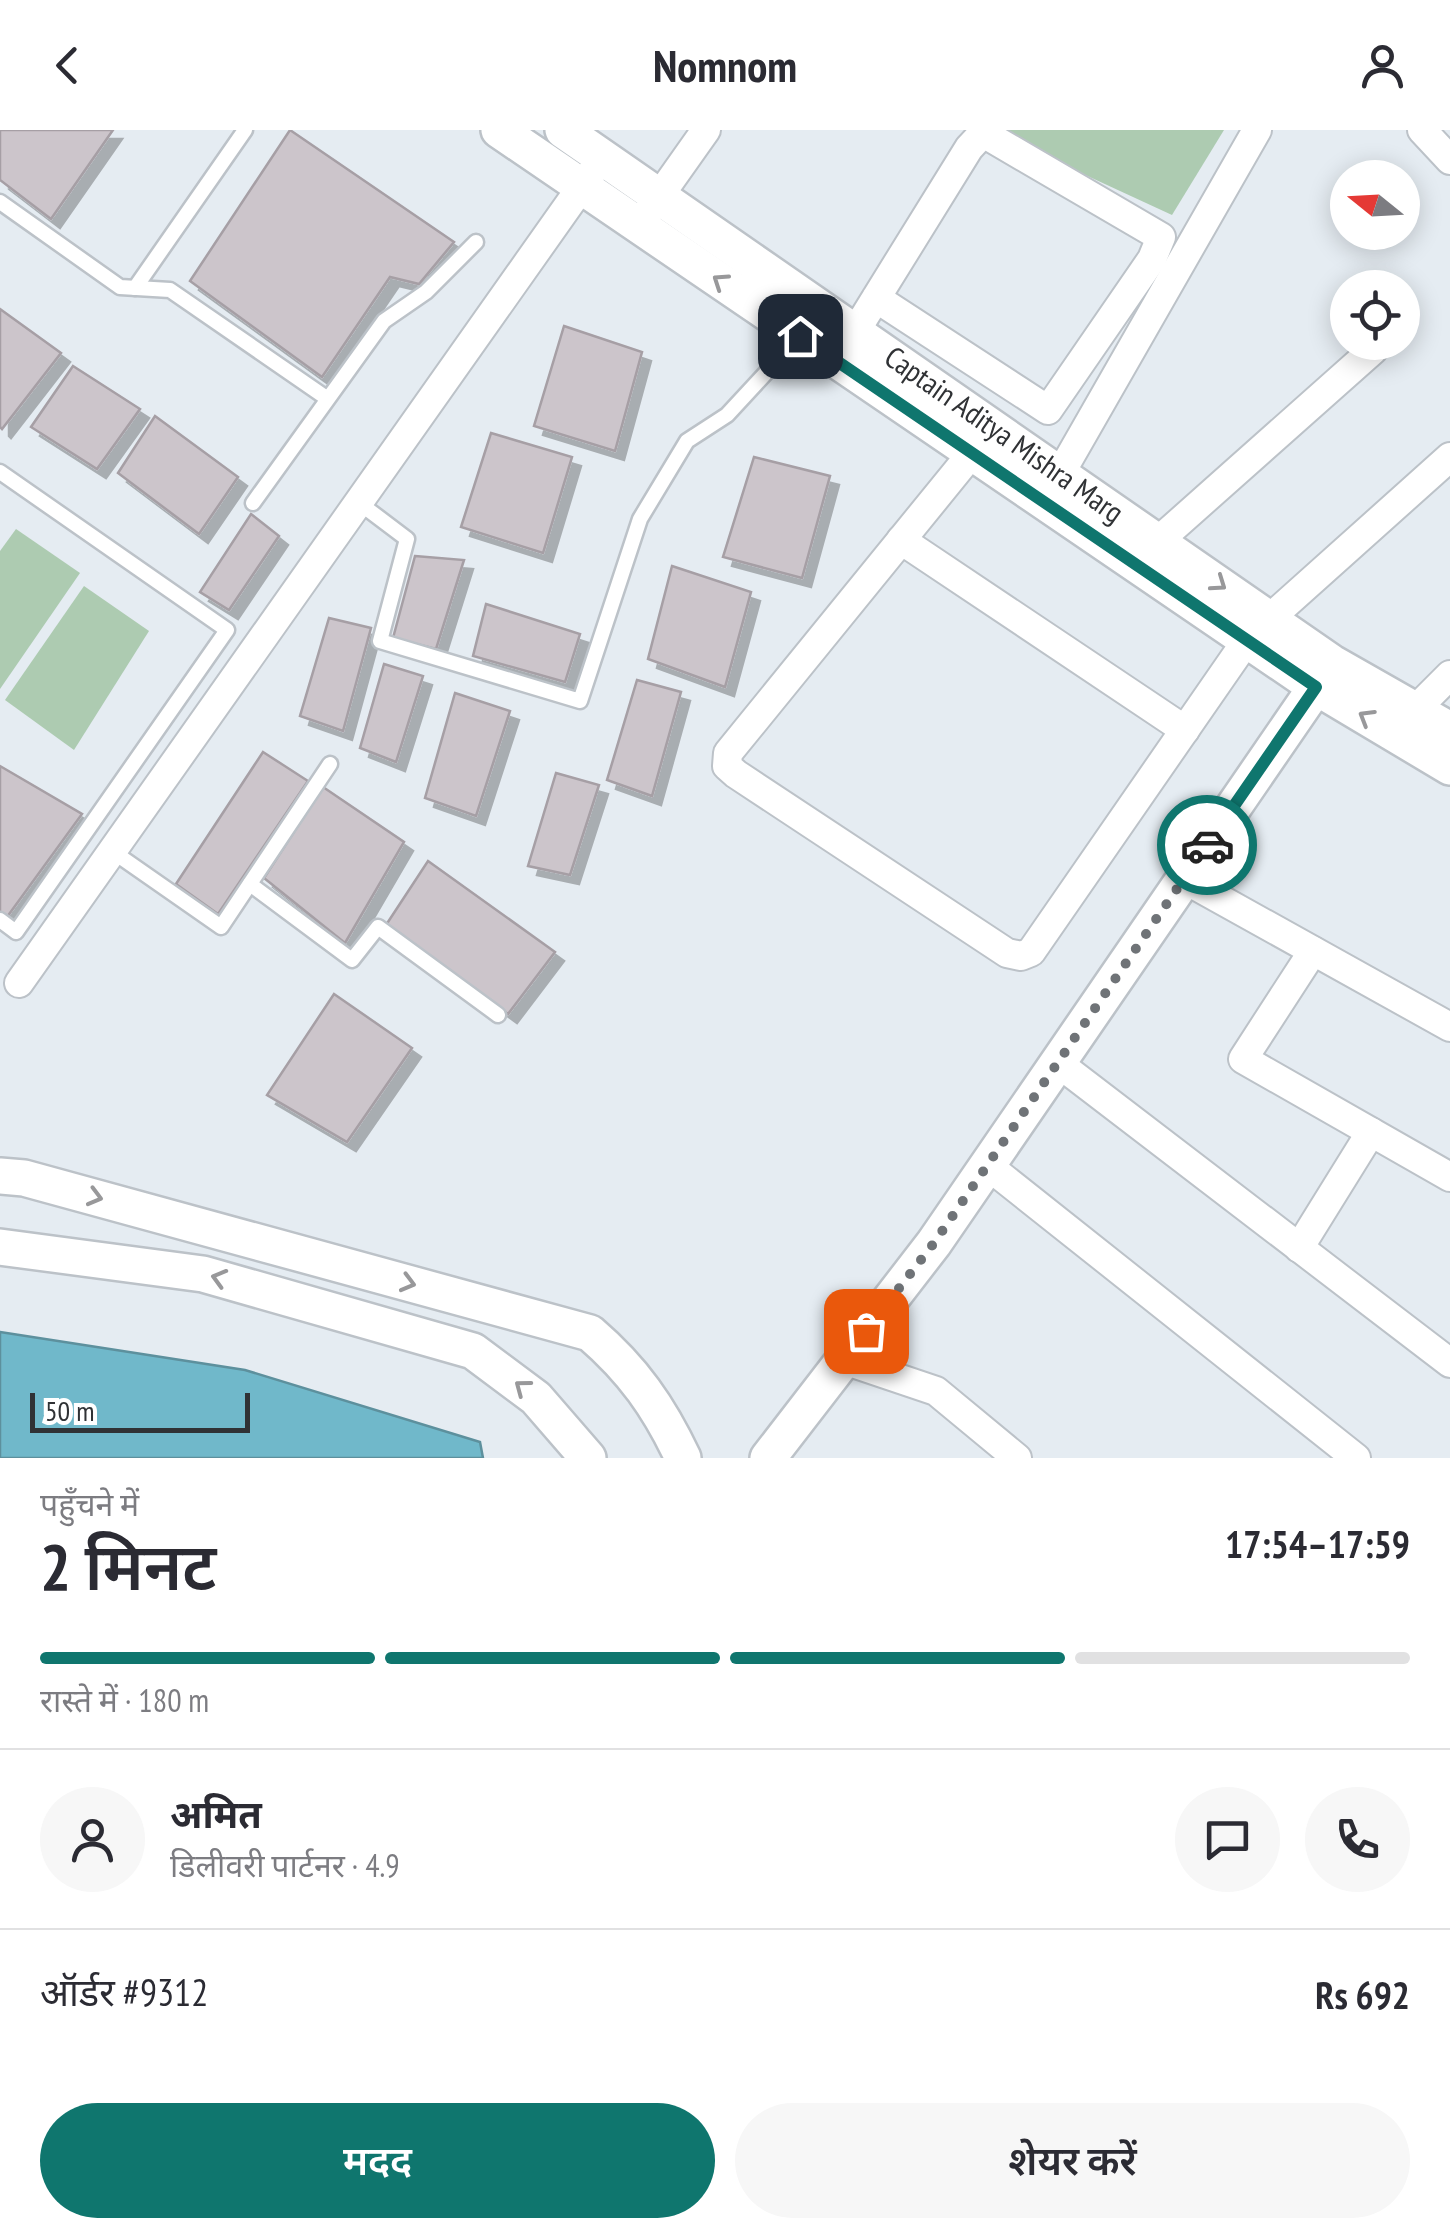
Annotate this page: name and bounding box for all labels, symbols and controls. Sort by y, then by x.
text: Nomnom [653,36,797,94]
icon: back [40,38,95,93]
icon: person [1355,38,1410,93]
north arrow [1330,160,1420,250]
map controls [1330,160,1420,360]
button: locate [1330,270,1420,360]
one-way arrow [712,275,731,293]
pin [758,294,843,379]
icon: home [773,309,828,364]
street label: Captain Aditya Mishra Marg [878,337,1132,531]
one-way arrow [1207,572,1226,590]
one-way arrow [1359,710,1377,729]
courier [1157,795,1257,895]
icon: car [1180,818,1235,873]
one-way arrow [86,1186,103,1207]
one-way arrow [211,1269,228,1290]
one-way arrow [399,1272,416,1293]
pin [824,1289,909,1374]
icon: bag [839,1304,894,1359]
one-way arrow [515,1382,533,1399]
scale bar [30,1388,250,1432]
text: 50 m [45,1392,94,1429]
text: पहुँचने में [40,1483,139,1525]
text: 17:54–17:59 [1225,1519,1410,1568]
text: 2 मिनट [40,1524,216,1608]
text: रास्ते में · 180 m [40,1679,209,1721]
button: person [40,1787,145,1892]
button: chat [1175,1787,1280,1892]
button: phone [1305,1787,1410,1892]
text: अमित [170,1789,262,1838]
text: डिलीवरी पार्टनर · 4.9 [170,1844,400,1886]
text: ऑर्डर #9312 [40,1967,208,2016]
text: Rs 692 [1315,1970,1410,2019]
button: मदद [40,2103,715,2218]
button: शेयर करें [735,2103,1410,2218]

